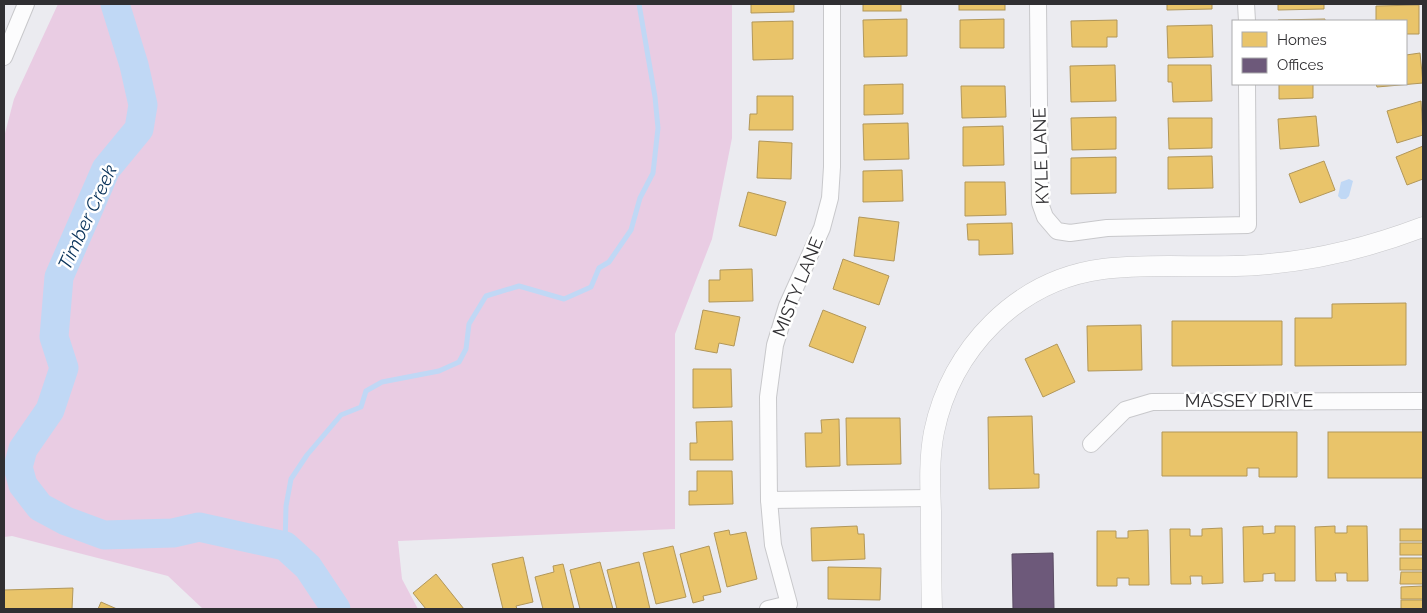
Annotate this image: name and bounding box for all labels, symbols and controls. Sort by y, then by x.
legend [1232,20,1407,85]
text: Homes [1277,31,1327,49]
text: Offices [1277,56,1324,74]
street label: KYLE LANE [1028,107,1053,205]
water label: Timber Creek [53,161,121,273]
street label: MISTY LANE [768,234,827,340]
street label: MASSEY DRIVE [1185,390,1313,411]

